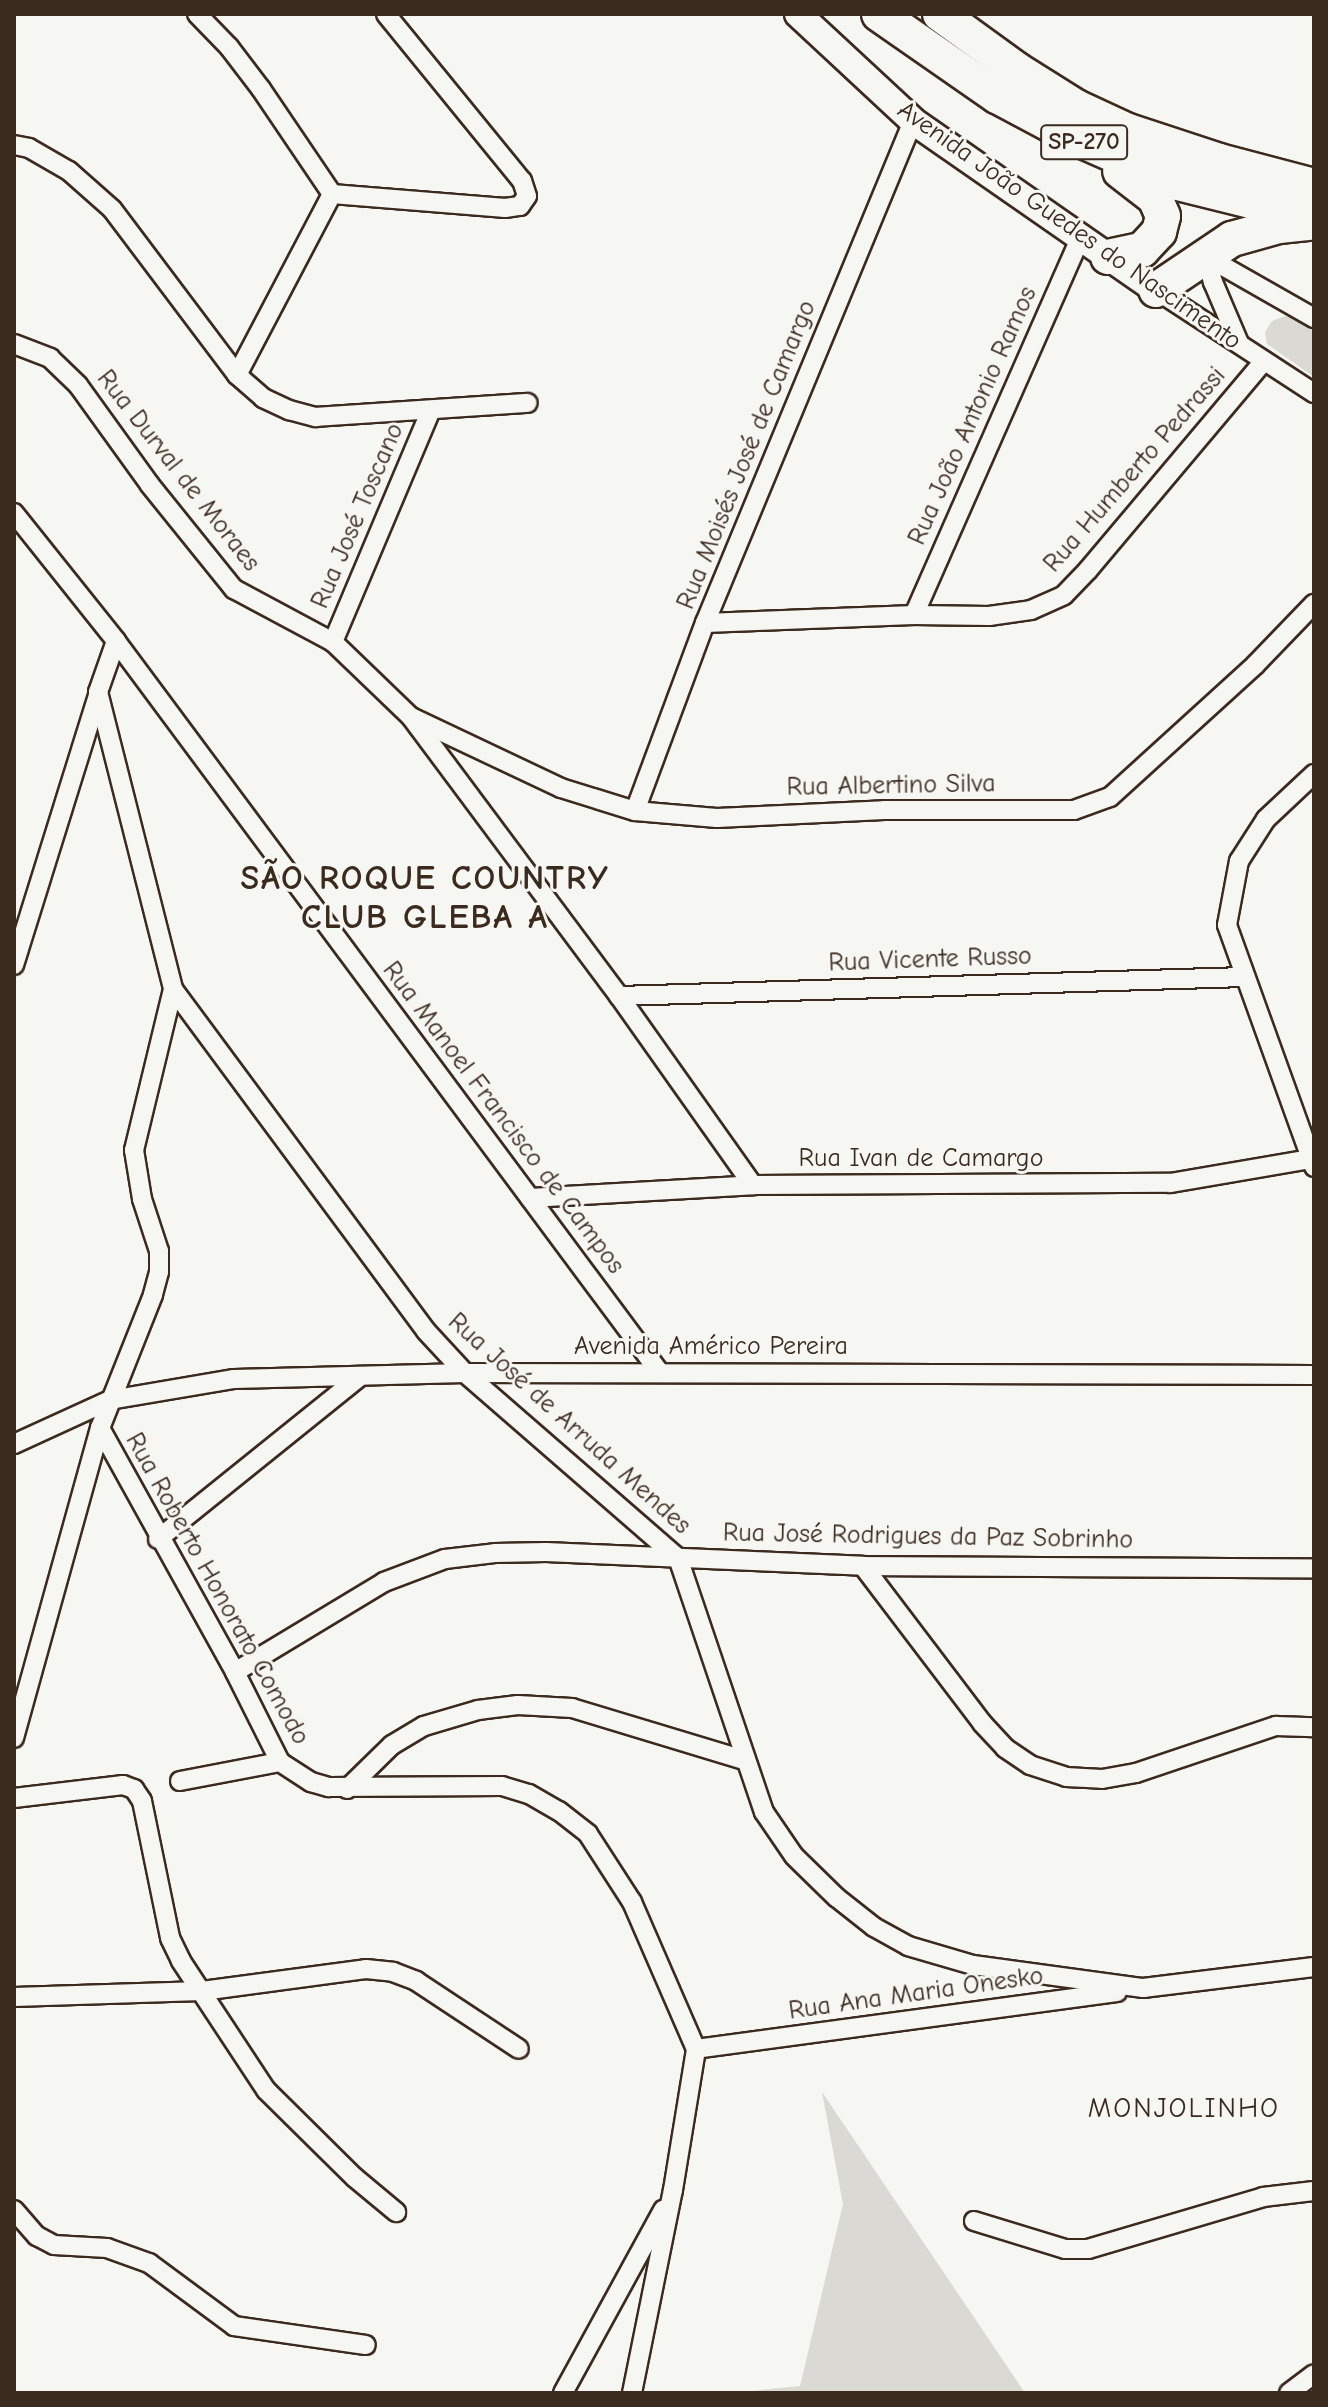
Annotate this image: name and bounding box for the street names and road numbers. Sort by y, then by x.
street label: Avenida João Guedes do Nascimento [891,95,1247,357]
road number: SP-270 [1040,122,1128,162]
street label: Rua João Antonio Ramos [902,282,1044,550]
street label: Rua Moisés José de Camargo [671,296,823,614]
street label: Rua Humberto Pedrassi [1037,361,1233,579]
street label: Rua Durval de Moraes [90,364,266,578]
street label: Rua José Toscano [305,419,411,613]
street label: Rua Albertino Silva [786,769,996,803]
street label: Rua Vicente Russo [828,941,1032,979]
street label: Rua Manoel Francisco de Campos [375,956,631,1280]
street label: Rua Ivan de Camargo [799,1143,1043,1175]
street label: Rua José de Arruda Mendes [441,1307,697,1541]
street label: Avenida Américo Pereira [574,1331,848,1363]
street label: Rua Roberto Honorato Comodo [118,1428,316,1750]
street label: Rua José Rodrigues da Paz Sobrinho [723,1518,1133,1556]
street label: Rua Ana Maria Onesko [787,1961,1045,2027]

